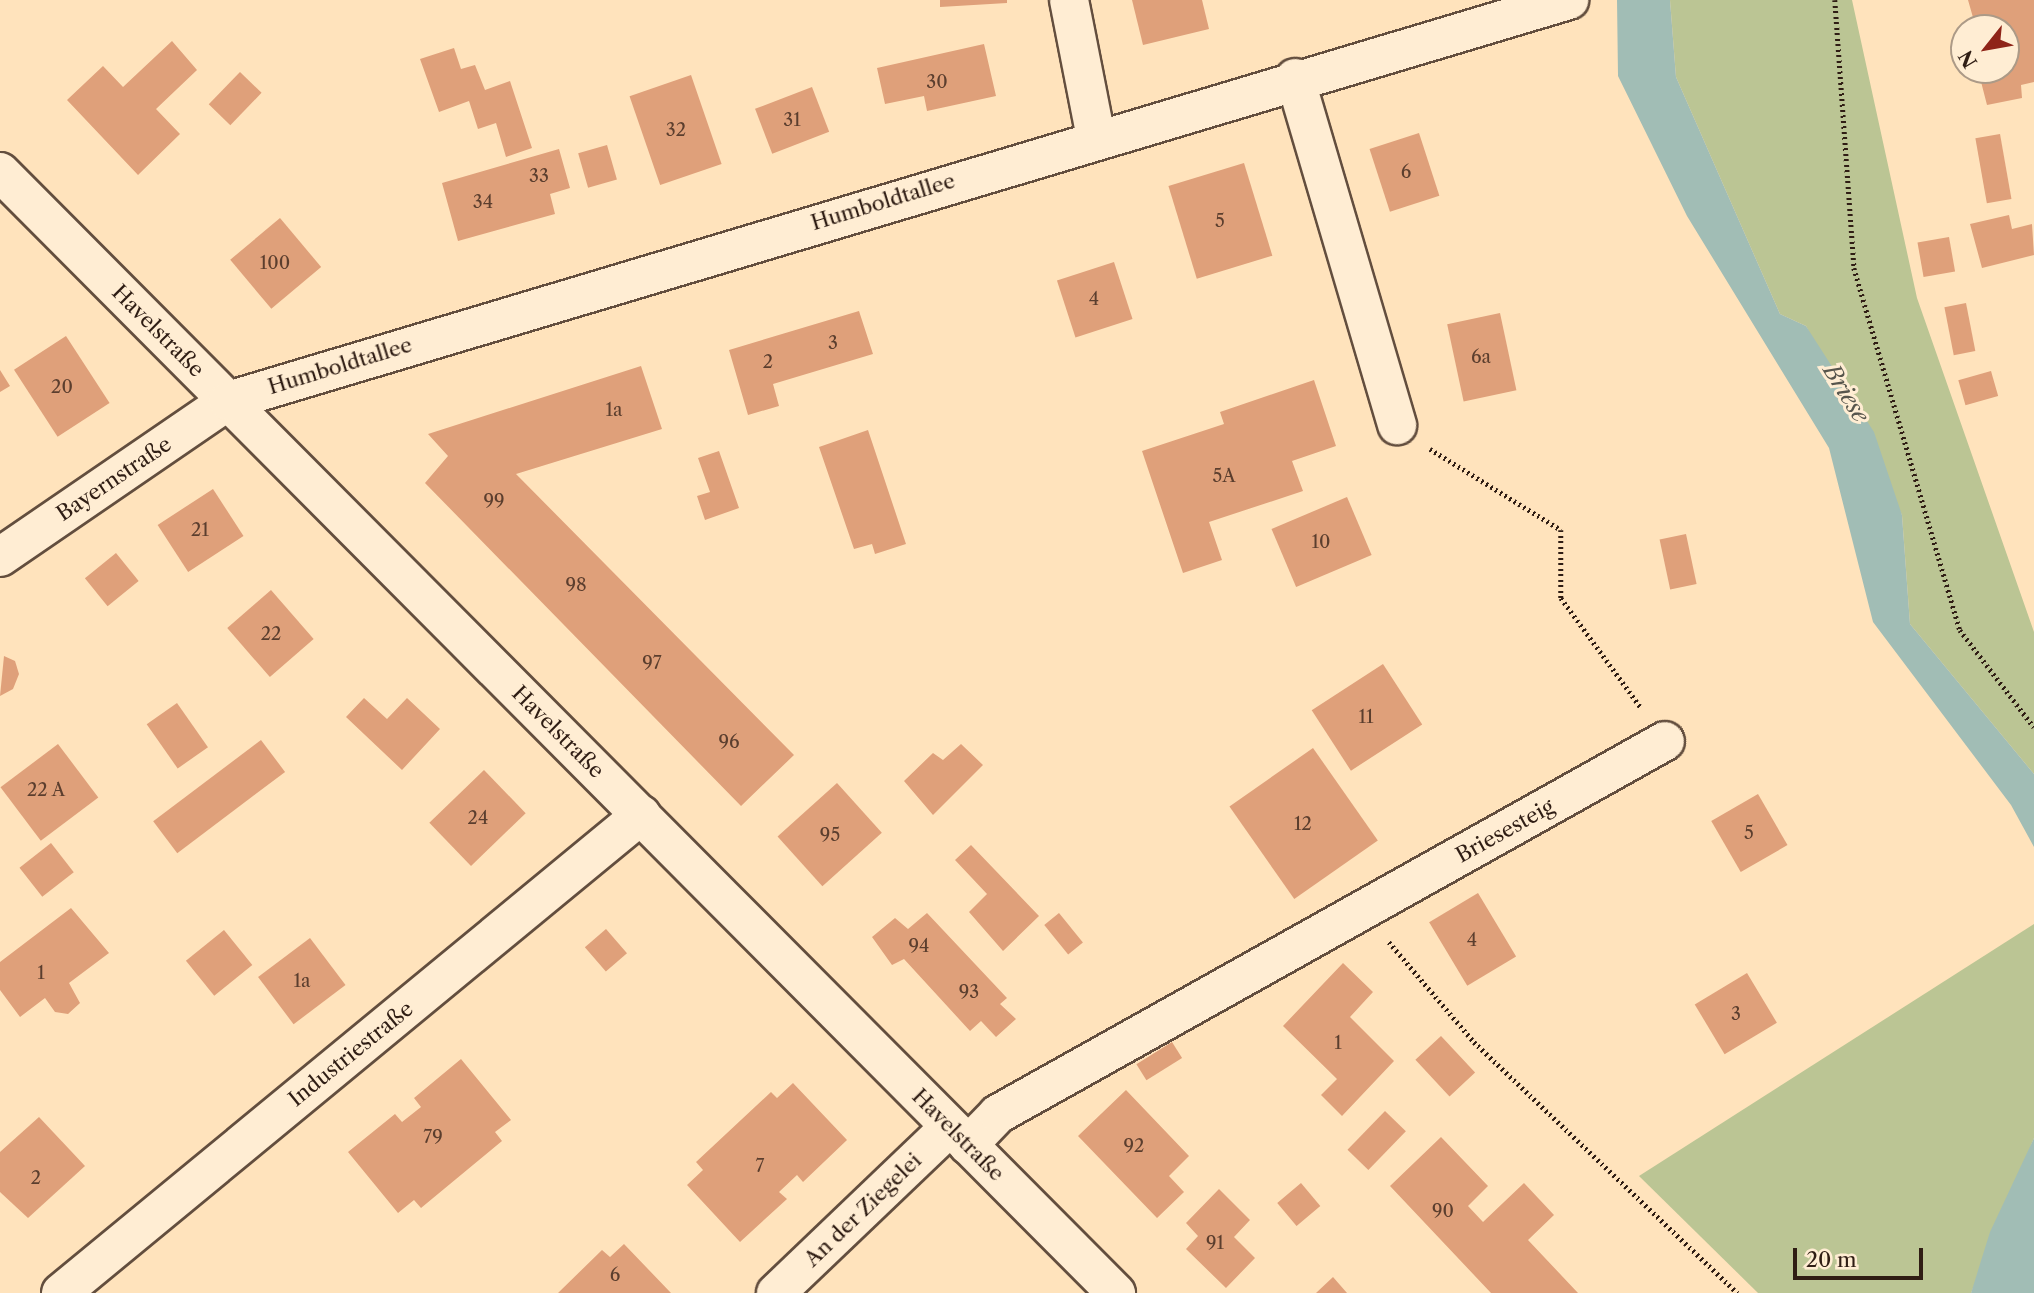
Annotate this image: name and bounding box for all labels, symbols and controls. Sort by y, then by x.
north arrow [1950,14,2020,84]
text: N [1954,46,1982,72]
house number: 30 [926,71,948,93]
house number: 31 [783,109,801,131]
house number: 32 [666,119,686,141]
house number: 6 [1401,161,1411,183]
house number: 33 [529,165,549,187]
street label: Humboldtallee [808,168,958,236]
house number: 34 [473,191,493,213]
house number: 5 [1215,210,1225,232]
house number: 100 [260,252,290,274]
street label: Havelstraße [107,280,209,382]
house number: 4 [1089,288,1099,310]
street label: Humboldtallee [265,332,415,400]
house number: 3 [828,332,838,354]
house number: 6a [1471,346,1491,368]
house number: 2 [763,351,773,373]
water label: Briese [1817,359,1875,427]
house number: 20 [51,376,73,398]
house number: 1a [605,399,623,421]
street label: Bayernstraße [52,431,176,527]
house number: 5A [1212,465,1236,487]
house number: 99 [483,490,505,512]
house number: 21 [191,519,209,541]
house number: 10 [1312,531,1330,553]
house number: 98 [565,574,587,596]
house number: 22 [261,623,281,645]
house number: 97 [642,652,662,674]
street label: Havelstraße [507,681,609,783]
house number: 11 [1358,706,1374,728]
house number: 96 [718,731,740,753]
house number: 22 A [27,779,65,801]
street label: Briesesteig [1452,794,1558,868]
house number: 24 [468,807,488,829]
house number: 12 [1294,813,1312,835]
house number: 5 [1744,822,1754,844]
house number: 95 [820,824,840,846]
house number: 4 [1467,929,1477,951]
house number: 94 [909,935,929,957]
house number: 1 [37,962,45,984]
house number: 1a [293,970,311,992]
house number: 93 [959,981,979,1003]
street label: Industriestraße [284,996,418,1112]
house number: 3 [1731,1003,1741,1025]
house number: 1 [1334,1032,1342,1054]
street label: Havelstraße [907,1084,1009,1186]
house number: 79 [423,1126,443,1148]
house number: 92 [1124,1135,1144,1157]
street label: An der Ziegelei [799,1148,927,1272]
house number: 7 [756,1155,764,1177]
house number: 2 [31,1167,41,1189]
house number: 90 [1432,1200,1454,1222]
house number: 91 [1206,1232,1224,1254]
scale bar [1796,1234,1926,1278]
text: 20 m [1806,1247,1857,1272]
house number: 6 [610,1264,620,1286]

